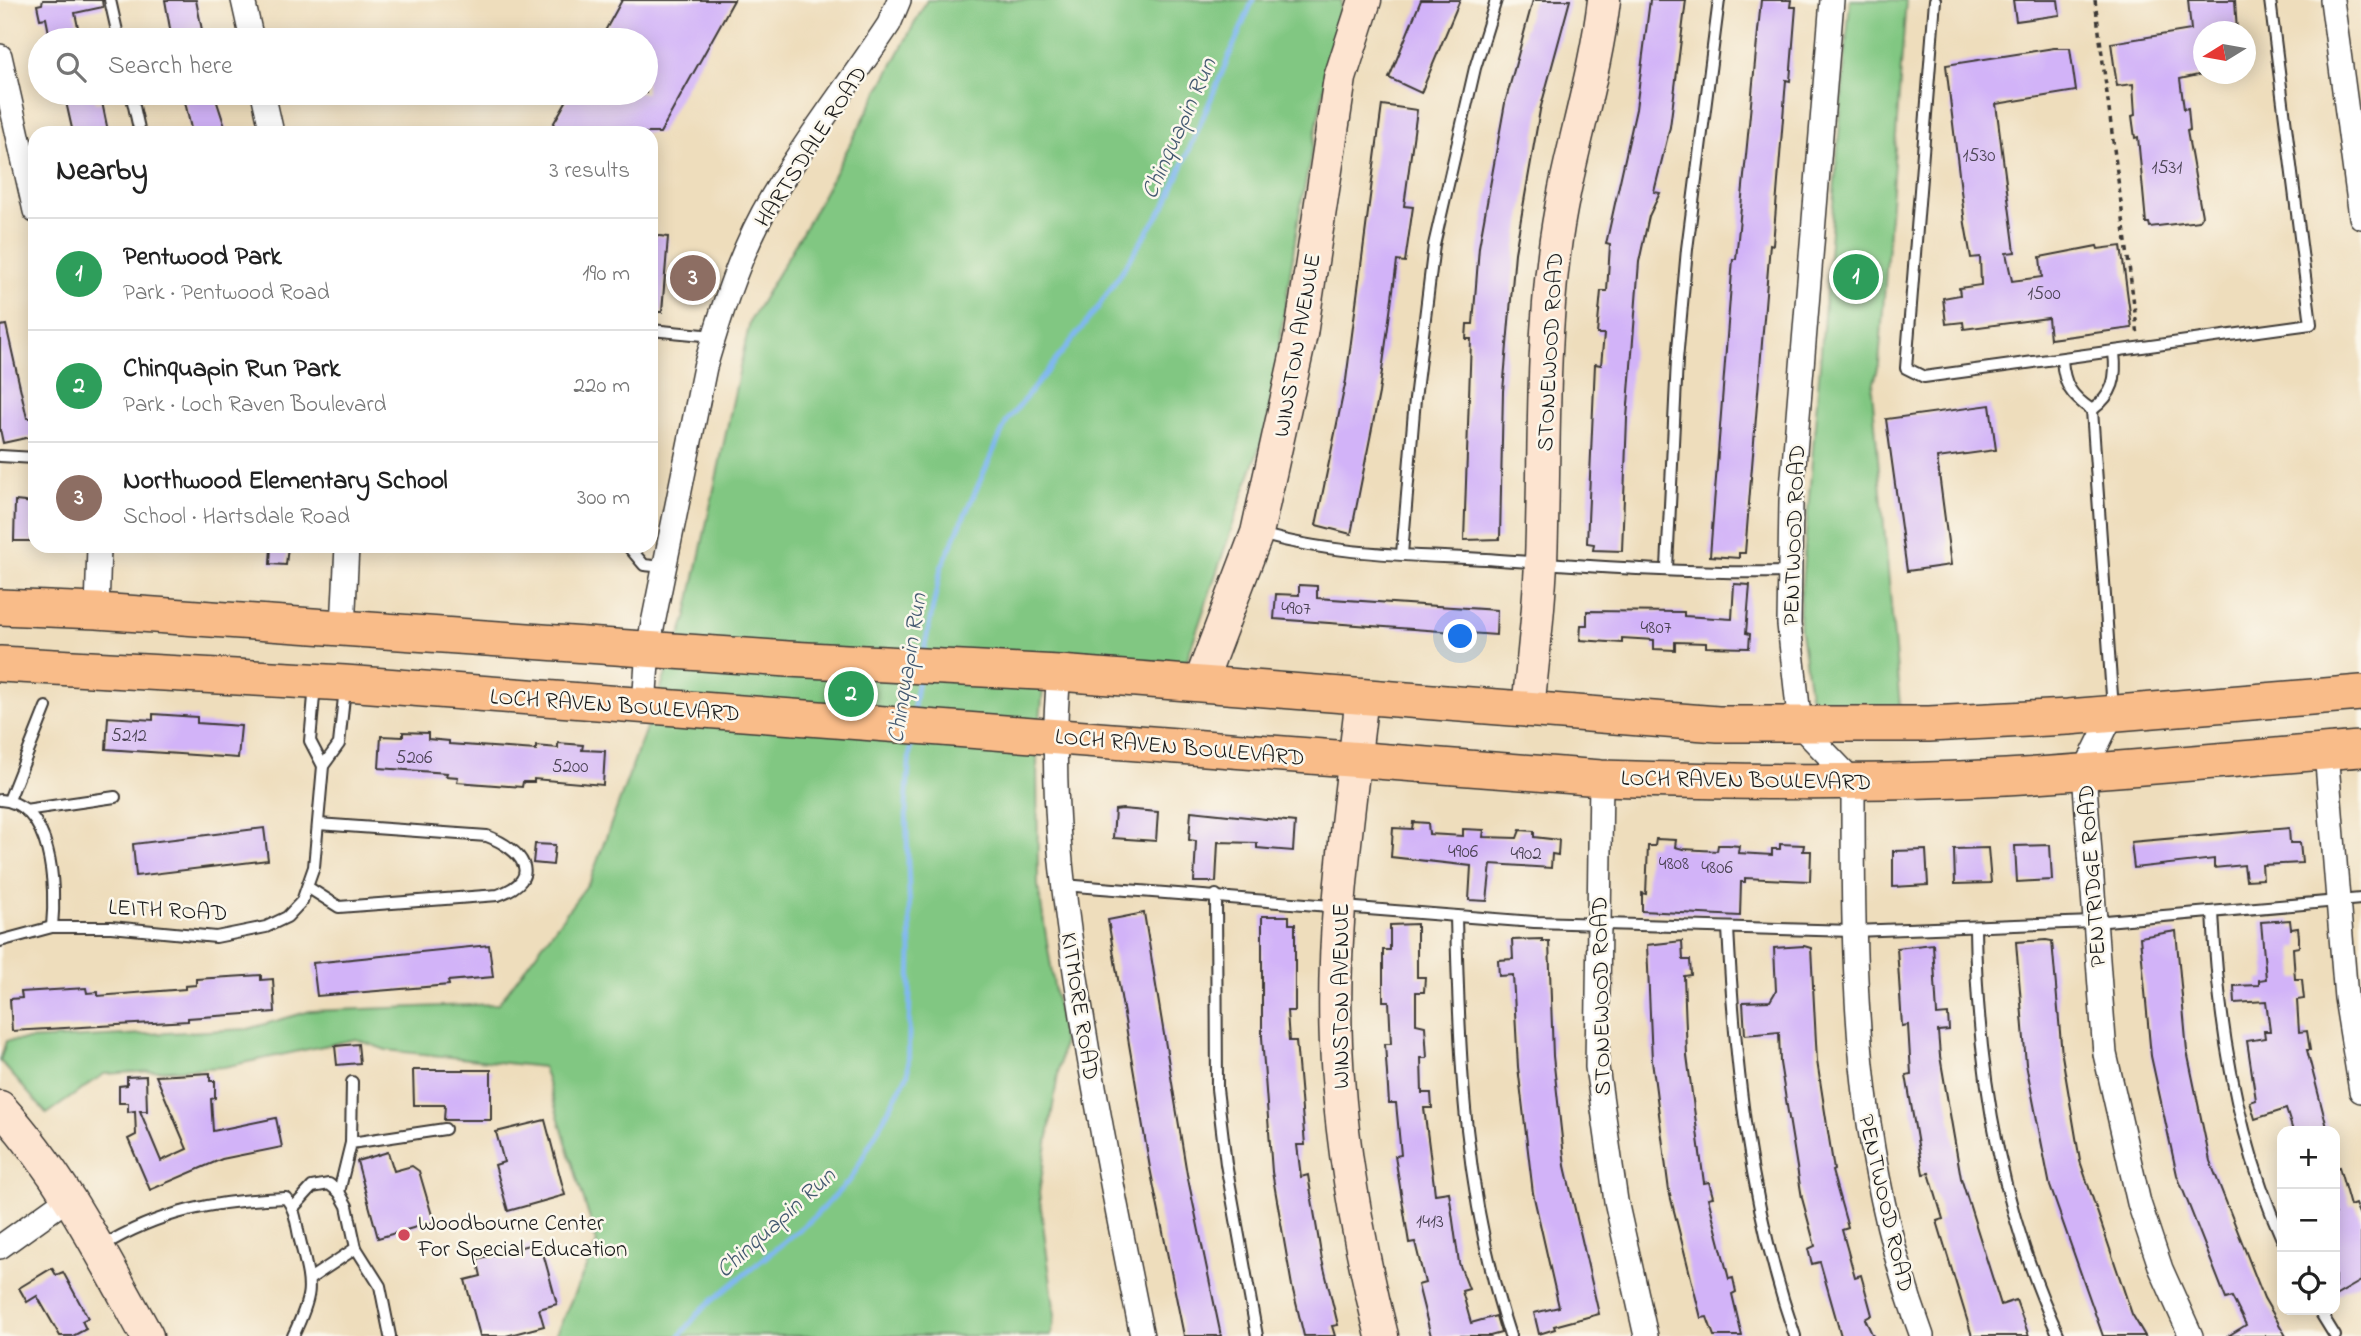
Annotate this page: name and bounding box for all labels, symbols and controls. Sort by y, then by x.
north arrow [2193,21,2256,84]
search box [28,28,658,105]
icon: search [52,48,90,86]
text: Search here [108,48,233,86]
water label: Chinquapin Run [1134,52,1228,205]
street label: HARTSDALE ROAD [747,60,877,235]
house number: 1530 [1963,143,1995,170]
text: Nearby [56,150,148,194]
text: 3 results [549,155,630,188]
house number: 1531 [2152,155,2182,182]
text: Pentwood Park [123,239,282,277]
street label: WINSTON AVENUE [1266,251,1331,440]
pin: 1 [1833,251,1879,303]
pin: 3 [670,252,716,304]
street label: STONEWOOD ROAD [1530,252,1573,452]
text: 1 [75,258,83,291]
text: 190 m [582,258,630,291]
text: Park · Pentwood Road [123,277,330,310]
house number: 1500 [2027,281,2061,308]
text: Chinquapin Run Park [123,351,340,389]
text: 2 [73,370,85,403]
text: 220 m [574,370,630,403]
text: Park · Loch Raven Boulevard [123,389,386,422]
street label: PENTWOOD ROAD [1776,444,1815,626]
text: Northwood Elementary School [123,463,448,501]
text: 3 [74,482,84,515]
text: 300 m [577,482,630,515]
text: School · Hartsdale Road [123,501,350,534]
water label: Chinquapin Run [879,590,938,746]
house number: 4907 [1281,596,1311,623]
house number: 4807 [1641,615,1672,642]
your location [1443,619,1477,653]
pin: 2 [828,668,874,720]
street label: LOCH RAVEN BOULEVARD [489,681,741,732]
street label: LOCH RAVEN BOULEVARD [1054,721,1306,776]
house number: 5212 [111,723,147,750]
house number: 5206 [396,745,432,772]
house number: 5200 [552,754,588,781]
street label: LOCH RAVEN BOULEVARD [1620,763,1871,800]
street label: PENTRIDGE ROAD [2071,783,2116,968]
house number: 4906 [1448,839,1478,866]
house number: 4902 [1510,841,1542,868]
house number: 4808 [1659,851,1689,878]
house number: 4806 [1701,855,1733,882]
street label: LEITH ROAD [107,892,228,931]
street label: STONEWOOD ROAD [1584,896,1621,1096]
street label: WINSTON AVENUE [1326,903,1359,1089]
street label: KITMORE ROAD [1051,930,1106,1083]
street label: PENTWOOD ROAD [1848,1112,1921,1296]
map controls [2277,1126,2340,1315]
button: + [2277,1126,2340,1189]
water label: Chinquapin Run [709,1159,845,1287]
button: − [2277,1189,2340,1252]
place label: Woodbourne Center For Special Education [417,1208,627,1267]
house number: 1413 [1416,1209,1444,1236]
marker: Woodbourne Center For Special Education [396,1227,412,1243]
button: locate [2277,1252,2340,1315]

